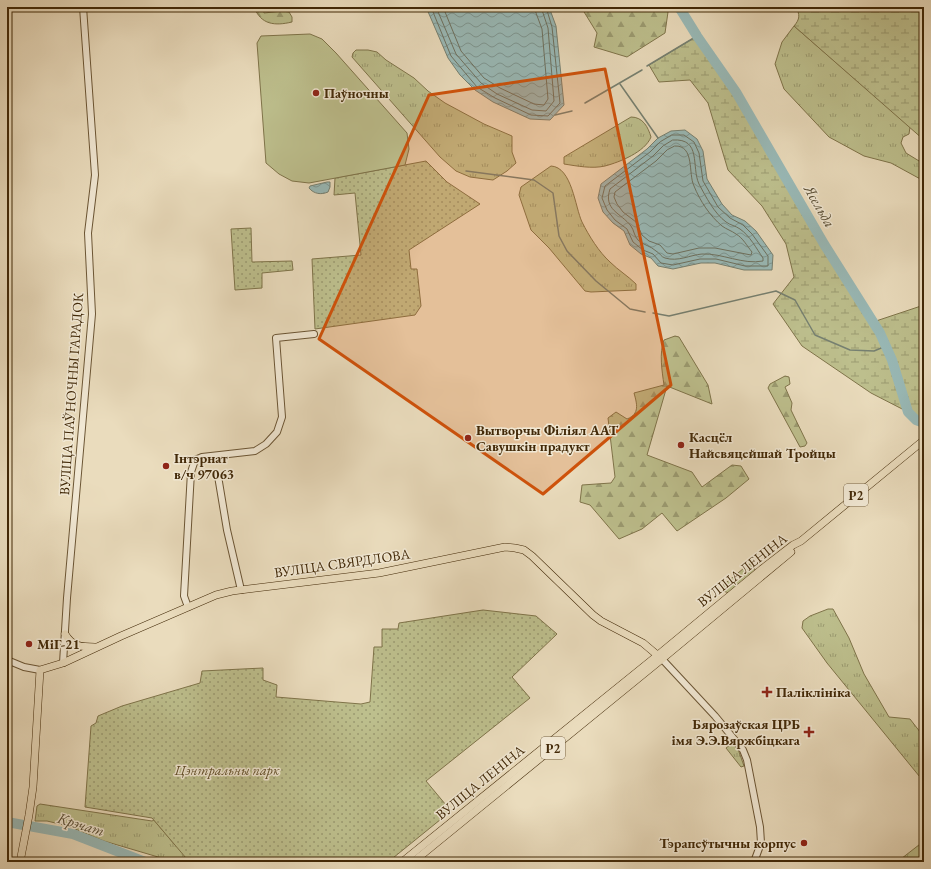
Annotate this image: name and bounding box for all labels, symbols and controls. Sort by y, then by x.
place label: Паўночны [324,84,389,102]
marker: Паўночны [311,88,321,98]
water label: Ясельда [800,180,840,231]
street label: ВУЛІЦА ПАЎНОЧНЫ ГАРАДОК [55,291,87,496]
place label: Вытворчы Філіял ААТ Савушкін прадукт [476,421,618,455]
place label: Касцёл Найсвяцейшай Тройцы [689,428,836,462]
marker: Вытворчы Філіял ААТ Савушкін прадукт [463,433,473,443]
marker: Касцёл Найсвяцейшай Тройцы [676,440,686,450]
place label: Інтэрнат в/ч 97063 [174,449,234,483]
marker: Інтэрнат в/ч 97063 [161,461,171,471]
road number: Р2 [844,484,868,506]
street label: ВУЛІЦА ЛЕНІНА [694,529,791,611]
street label: ВУЛІЦА СВЯРДЛОВА [273,545,411,581]
place label: МіГ-21 [37,635,80,653]
marker: МіГ-21 [24,639,34,649]
place label: Паліклініка [776,683,851,701]
marker: Паліклініка [761,686,773,698]
place label: Бярозаўская ЦРБ імя Э.Э.Вяржбіцкага [671,715,801,749]
marker: Бярозаўская ЦРБ імя Э.Э.Вяржбіцкага [803,726,815,738]
road number: Р2 [541,737,565,759]
street label: ВУЛІЦА ЛЕНІНА [432,741,528,823]
park label: Цэнтральны парк [174,761,280,779]
water label: Крэчат [54,808,107,840]
place label: Тэрапеўтычны корпус [659,834,796,852]
marker: Тэрапеўтычны корпус [799,838,809,848]

